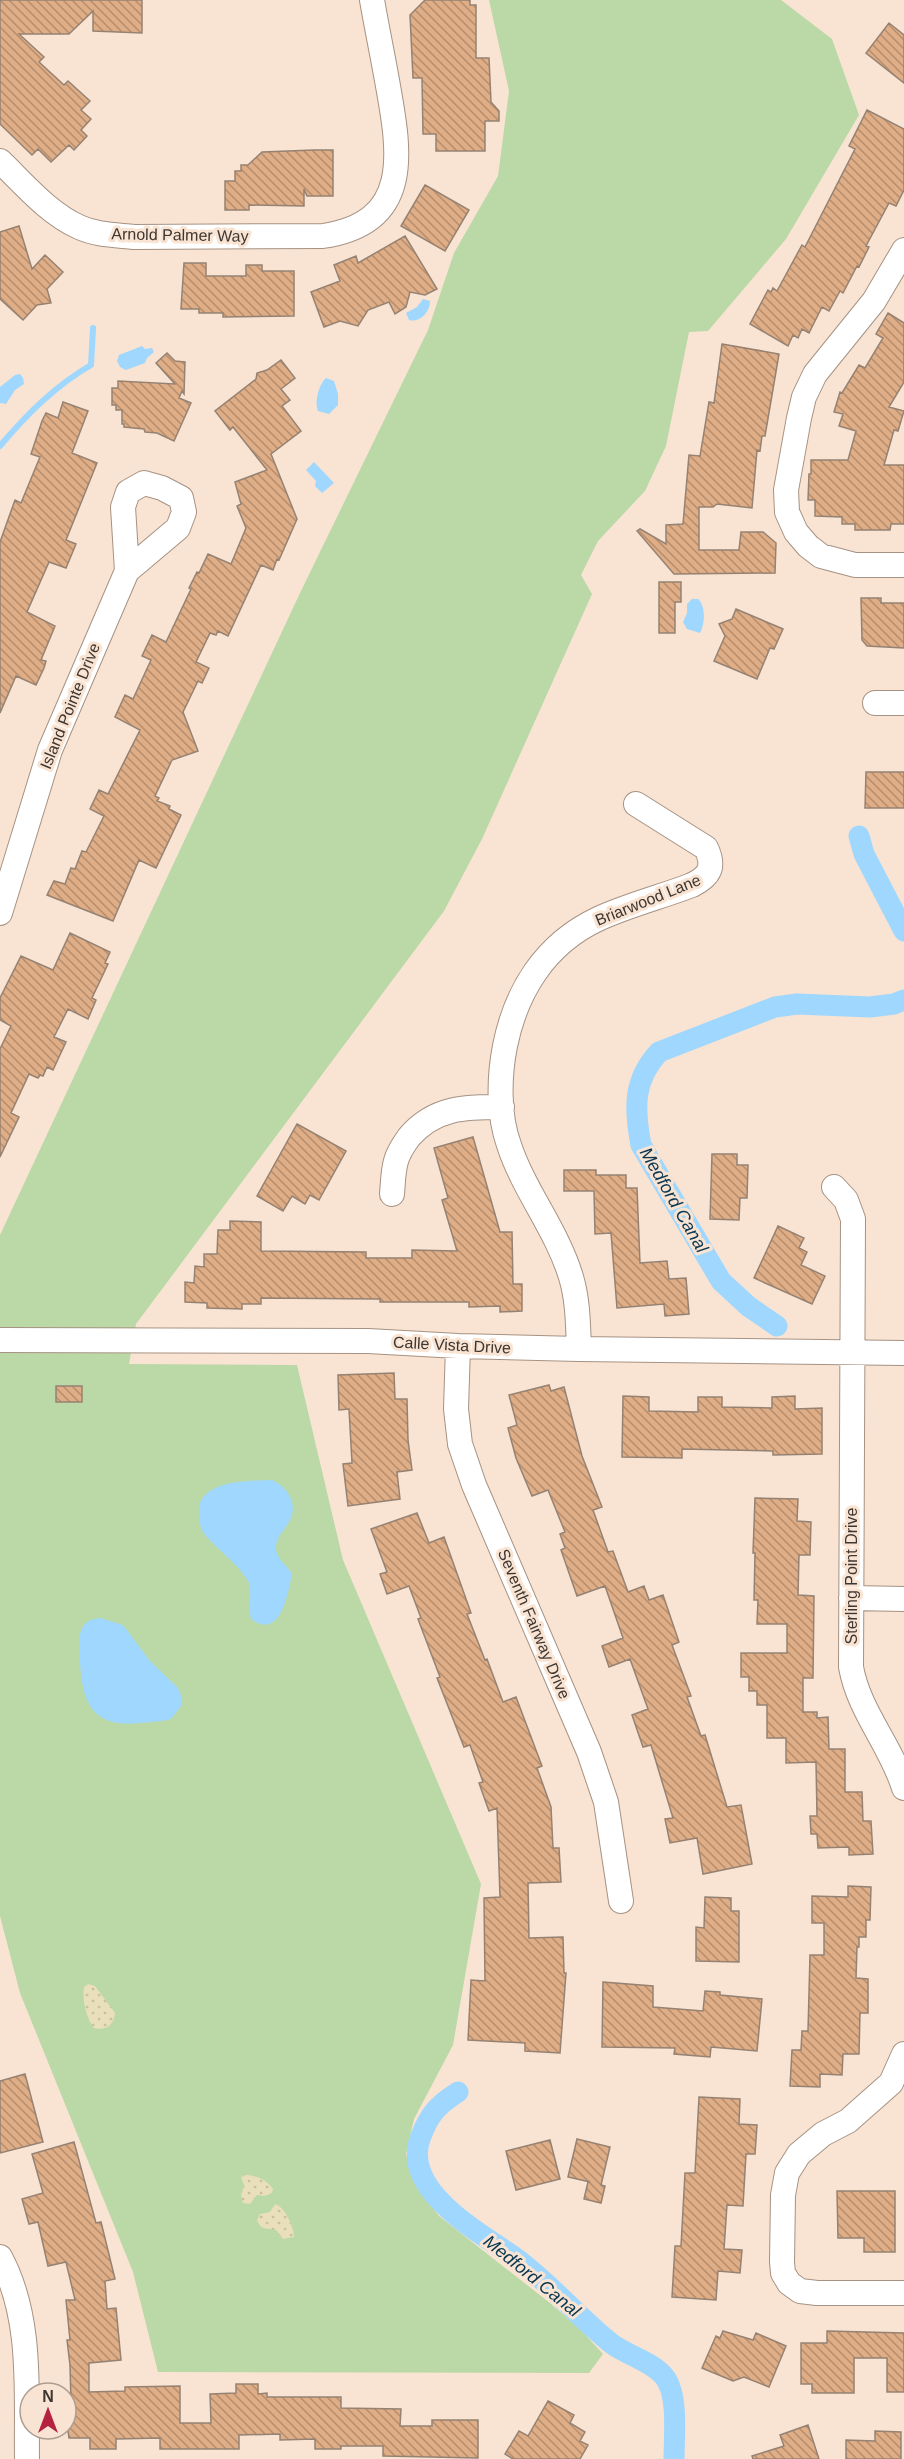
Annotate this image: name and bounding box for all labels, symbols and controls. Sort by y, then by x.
street label: Arnold Palmer Way [111,225,249,245]
street label: Island Pointe Drive [37,640,103,771]
street label: Briarwood Lane [593,871,703,929]
water label: Medford Canal [636,1144,713,1257]
street label: Calle Vista Drive [393,1333,511,1357]
street label: Sterling Point Drive [843,1507,860,1644]
street label: Seventh Fairway Drive [495,1547,573,1701]
water label: Medford Canal [480,2231,585,2322]
north arrow [18,2381,78,2441]
text: N [42,2388,54,2405]

